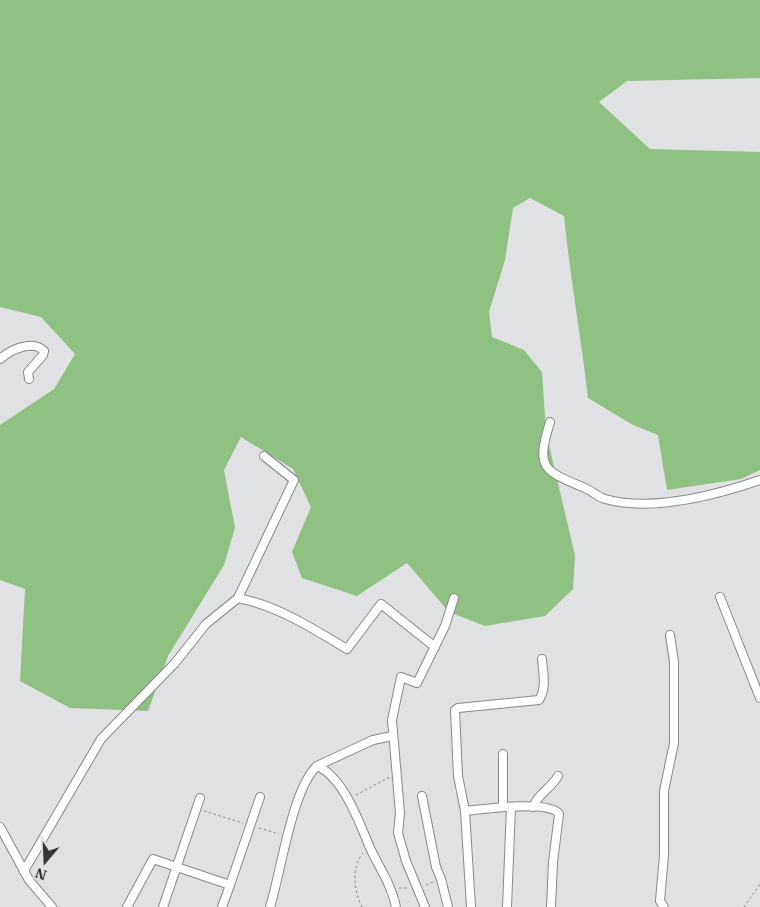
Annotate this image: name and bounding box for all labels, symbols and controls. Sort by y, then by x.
north arrow [20,837,70,887]
text: N [33,864,49,885]

